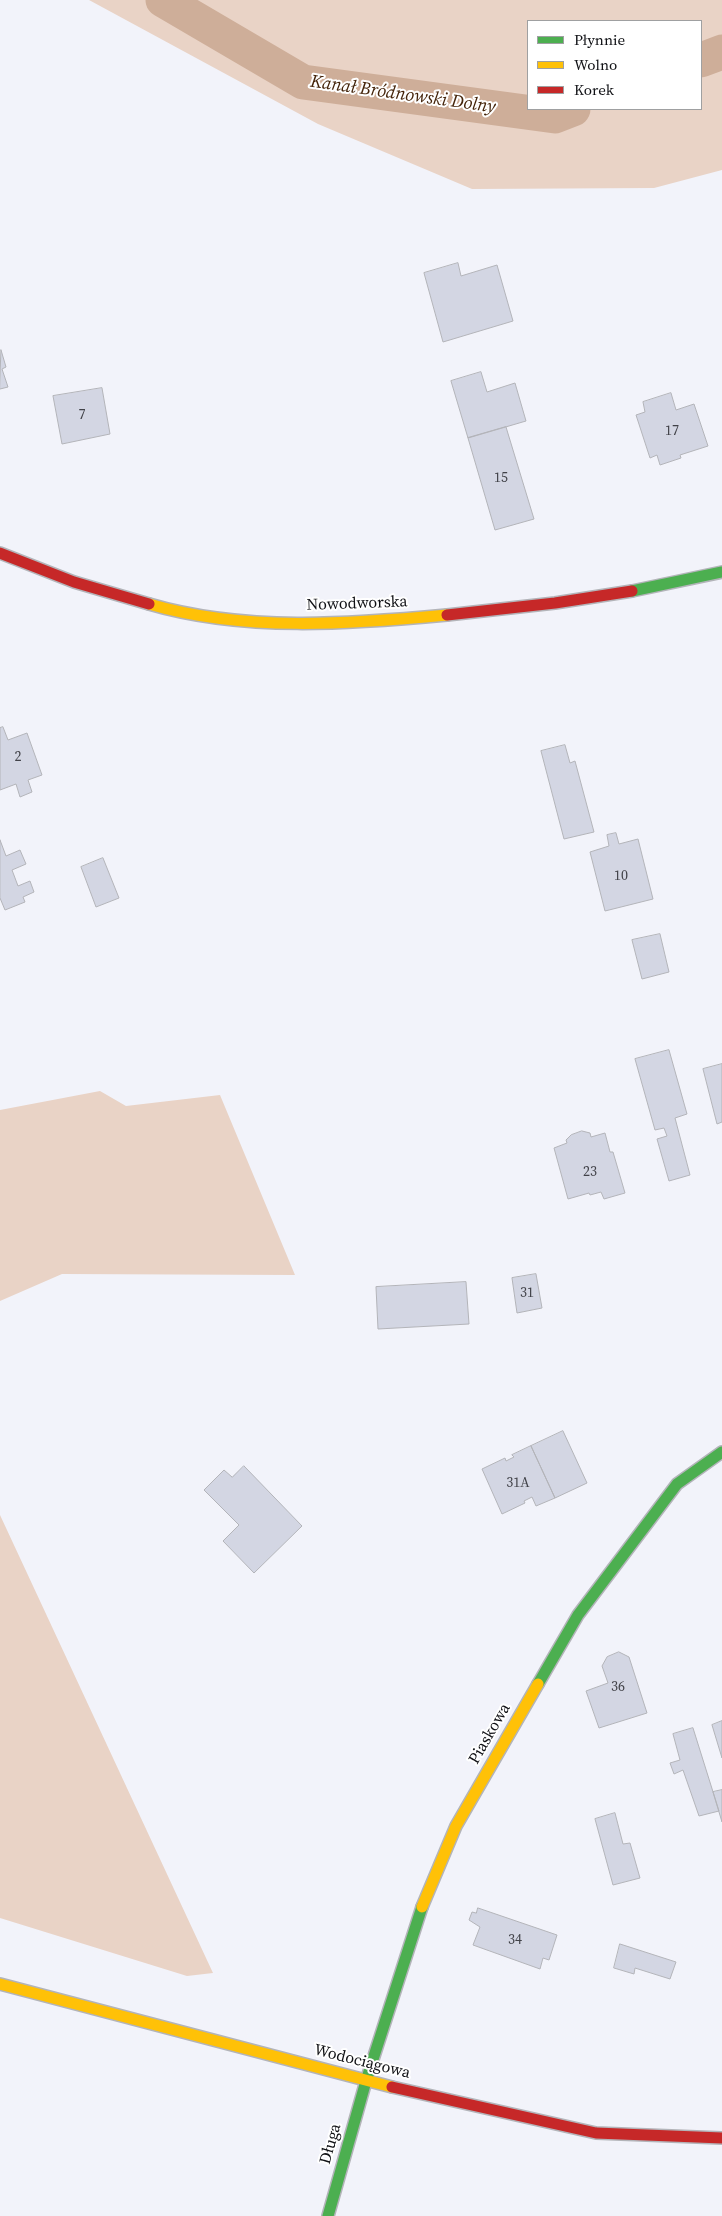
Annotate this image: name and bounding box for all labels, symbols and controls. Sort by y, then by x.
legend [527,20,702,110]
text: Płynnie [574,29,625,50]
text: Wolno [574,54,617,75]
water label: Kanał Bródnowski Dolny [309,71,497,119]
text: Korek [574,79,614,100]
house number: 7 [79,407,85,423]
house number: 17 [665,423,679,439]
house number: 15 [494,470,508,486]
street label: Nowodworska [306,593,408,615]
house number: 2 [15,749,21,765]
house number: 10 [614,868,628,884]
house number: 23 [583,1164,597,1180]
house number: 31 [520,1285,534,1301]
house number: 31A [506,1475,530,1491]
house number: 36 [611,1679,625,1695]
street label: Piaskowa [465,1700,515,1768]
house number: 34 [508,1932,522,1948]
street label: Wodociągowa [312,2041,412,2083]
street label: Długa [316,2122,346,2166]

